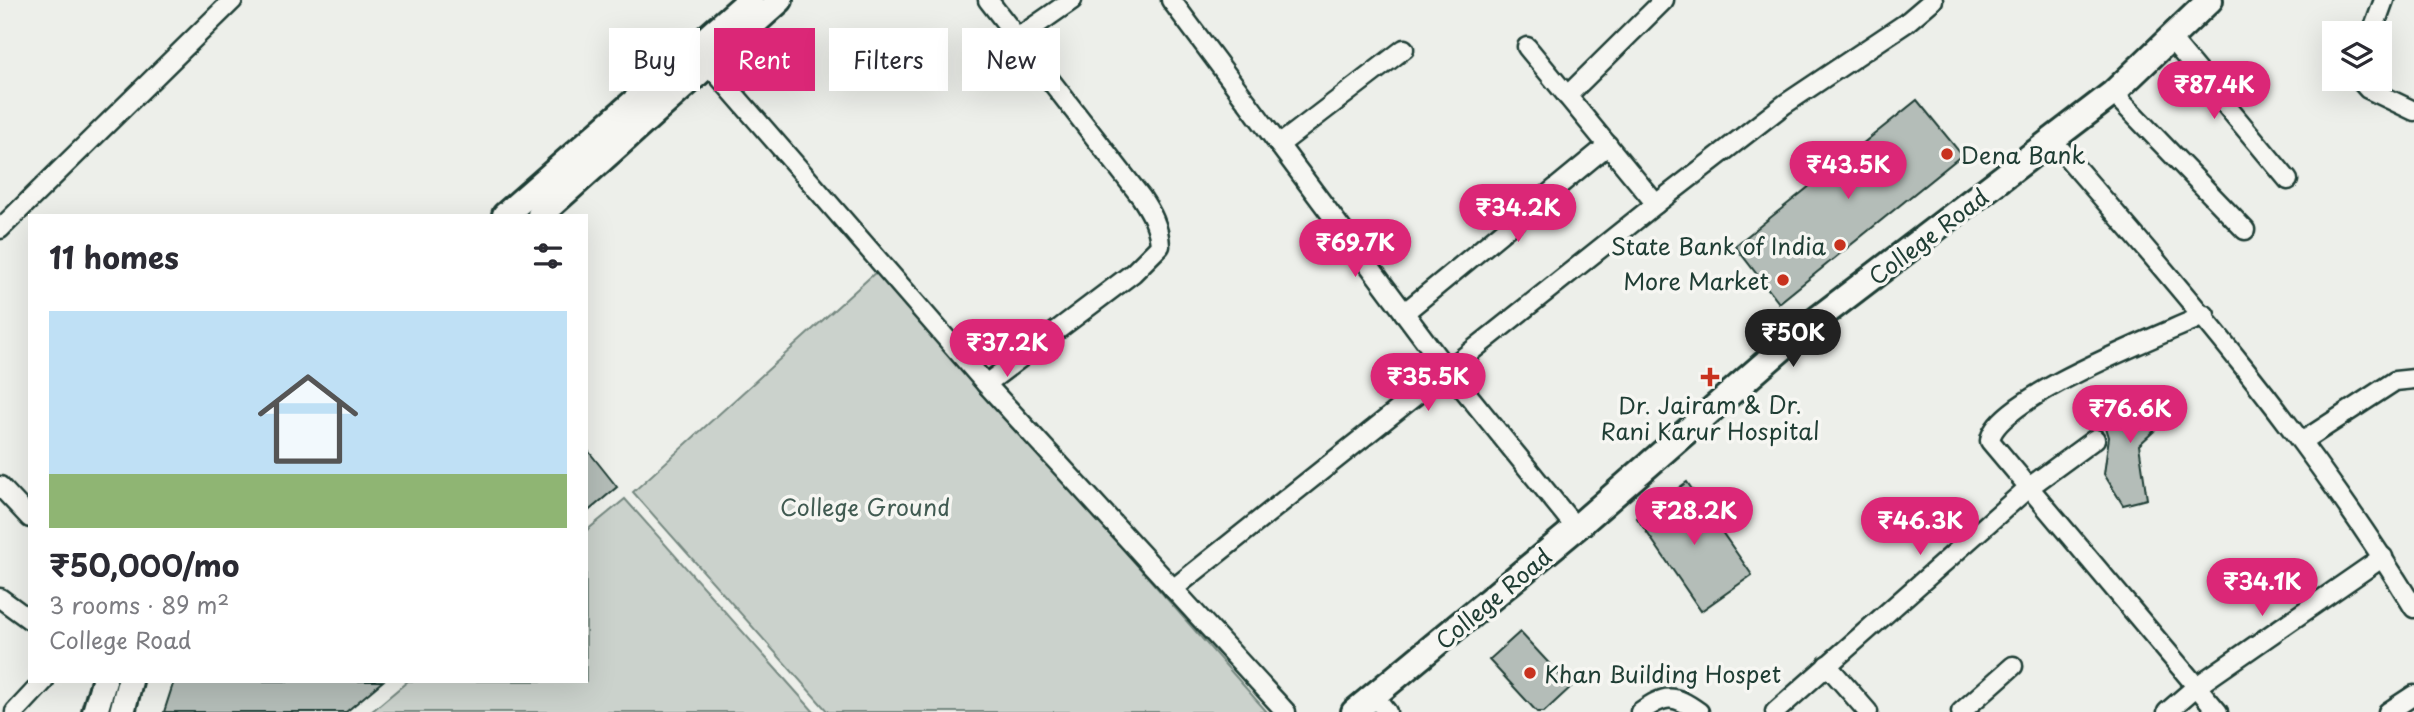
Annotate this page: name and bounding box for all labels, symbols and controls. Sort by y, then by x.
map controls [2322,21,2392,91]
button: layers [2322,21,2392,91]
chip: Buy [609,28,700,91]
chip: Rent [714,28,815,91]
chip: Filters [829,28,948,91]
chip: New [962,28,1060,91]
pin: ₹87.4K [2157,61,2271,121]
text: ₹87.4K [2173,66,2255,101]
place label: Dena Bank [1961,137,2085,172]
pin: ₹43.5K [1791,142,1905,201]
text: ₹43.5K [1806,146,1890,181]
marker: Dena Bank [1939,146,1955,162]
street label: College Road [1861,179,1995,293]
pin: ₹34.2K [1461,184,1575,244]
text: ₹34.2K [1475,189,1561,224]
pin: ₹69.7K [1298,219,1412,279]
text: ₹69.7K [1315,224,1395,259]
place label: State Bank of India [1611,228,1827,263]
text: 11 homes [49,234,179,279]
icon: filters [529,237,567,275]
marker: State Bank of India [1832,237,1848,253]
place label: More Market [1623,263,1769,298]
marker: More Market [1775,272,1791,288]
pin: ₹50K [1752,310,1834,369]
text: ₹50K [1761,314,1825,349]
pin: ₹37.2K [950,320,1064,379]
text: ₹37.2K [966,324,1048,359]
pin: ₹35.5K [1371,354,1485,413]
icon: home [245,356,371,482]
text: ₹35.5K [1387,358,1469,393]
marker: Dr. Jairam & Dr. Rani Karur Hospital [1700,367,1720,387]
pin: ₹76.6K [2073,386,2187,445]
place label: Dr. Jairam & Dr. Rani Karur Hospital [1600,387,1820,448]
text: ₹76.6K [2088,390,2172,425]
pin: ₹28.2K [1637,488,1751,547]
park label: College Ground [780,489,950,524]
text: ₹28.2K [1651,492,1737,527]
pin: ₹46.3K [1863,498,1977,557]
text: ₹46.3K [1877,502,1963,537]
street label: College Road [1427,539,1559,657]
text: ₹50,000/mo [49,542,239,587]
pin: ₹34.1K [2205,558,2319,618]
text: ₹34.1K [2223,563,2301,598]
text: 3 rooms · 89 m² [49,587,229,622]
text: College Road [49,622,191,657]
place label: Khan Building Hospet [1544,656,1781,691]
marker: Khan Building Hospet [1522,665,1538,681]

